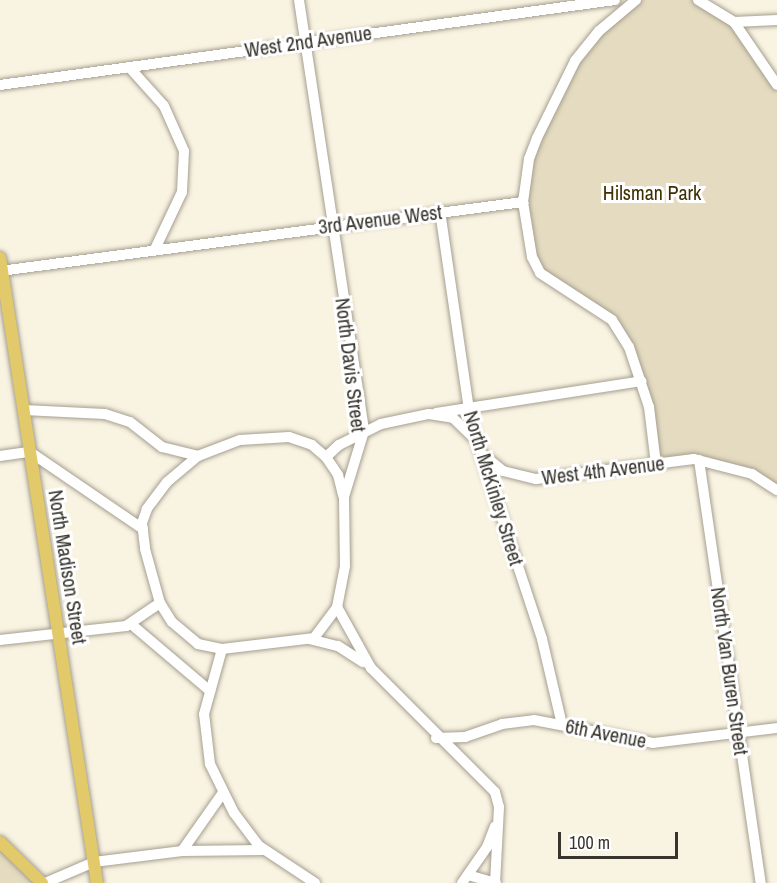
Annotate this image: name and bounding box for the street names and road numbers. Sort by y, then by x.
street label: West 2nd Avenue [243,20,373,62]
street label: 3rd Avenue West [316,199,444,239]
street label: North Davis Street [331,297,371,433]
street label: North McKinley Street [459,408,529,568]
street label: West 4th Avenue [540,451,666,489]
street label: North Madison Street [44,488,92,646]
street label: North Van Buren Street [706,586,754,756]
street label: 6th Avenue [563,713,649,753]

